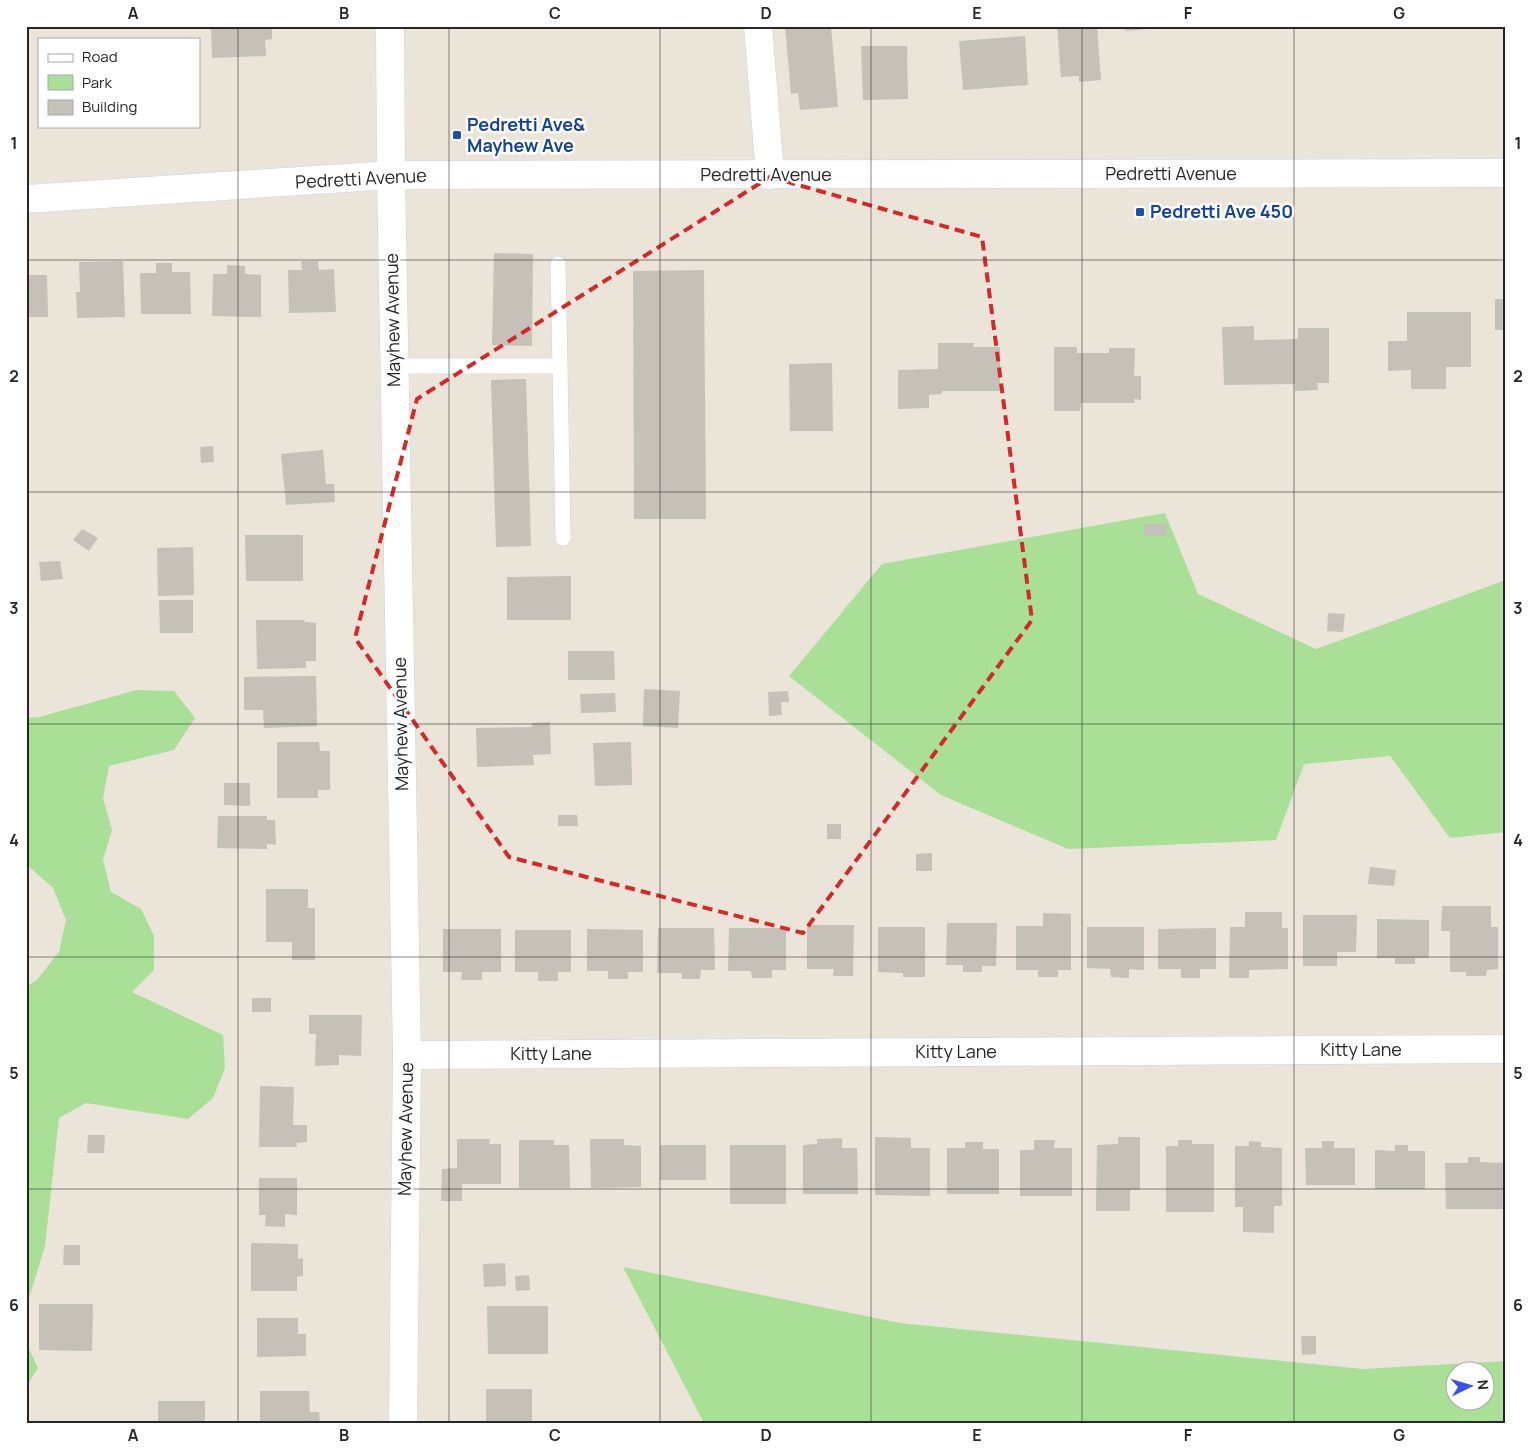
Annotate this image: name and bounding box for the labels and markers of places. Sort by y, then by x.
place label: Pedretti Ave& Mayhew Ave [467,112,585,157]
marker: Pedretti Ave& Mayhew Ave [451,129,463,141]
place label: Pedretti Ave 450 [1150,199,1293,223]
marker: Pedretti Ave 450 [1134,206,1146,218]

